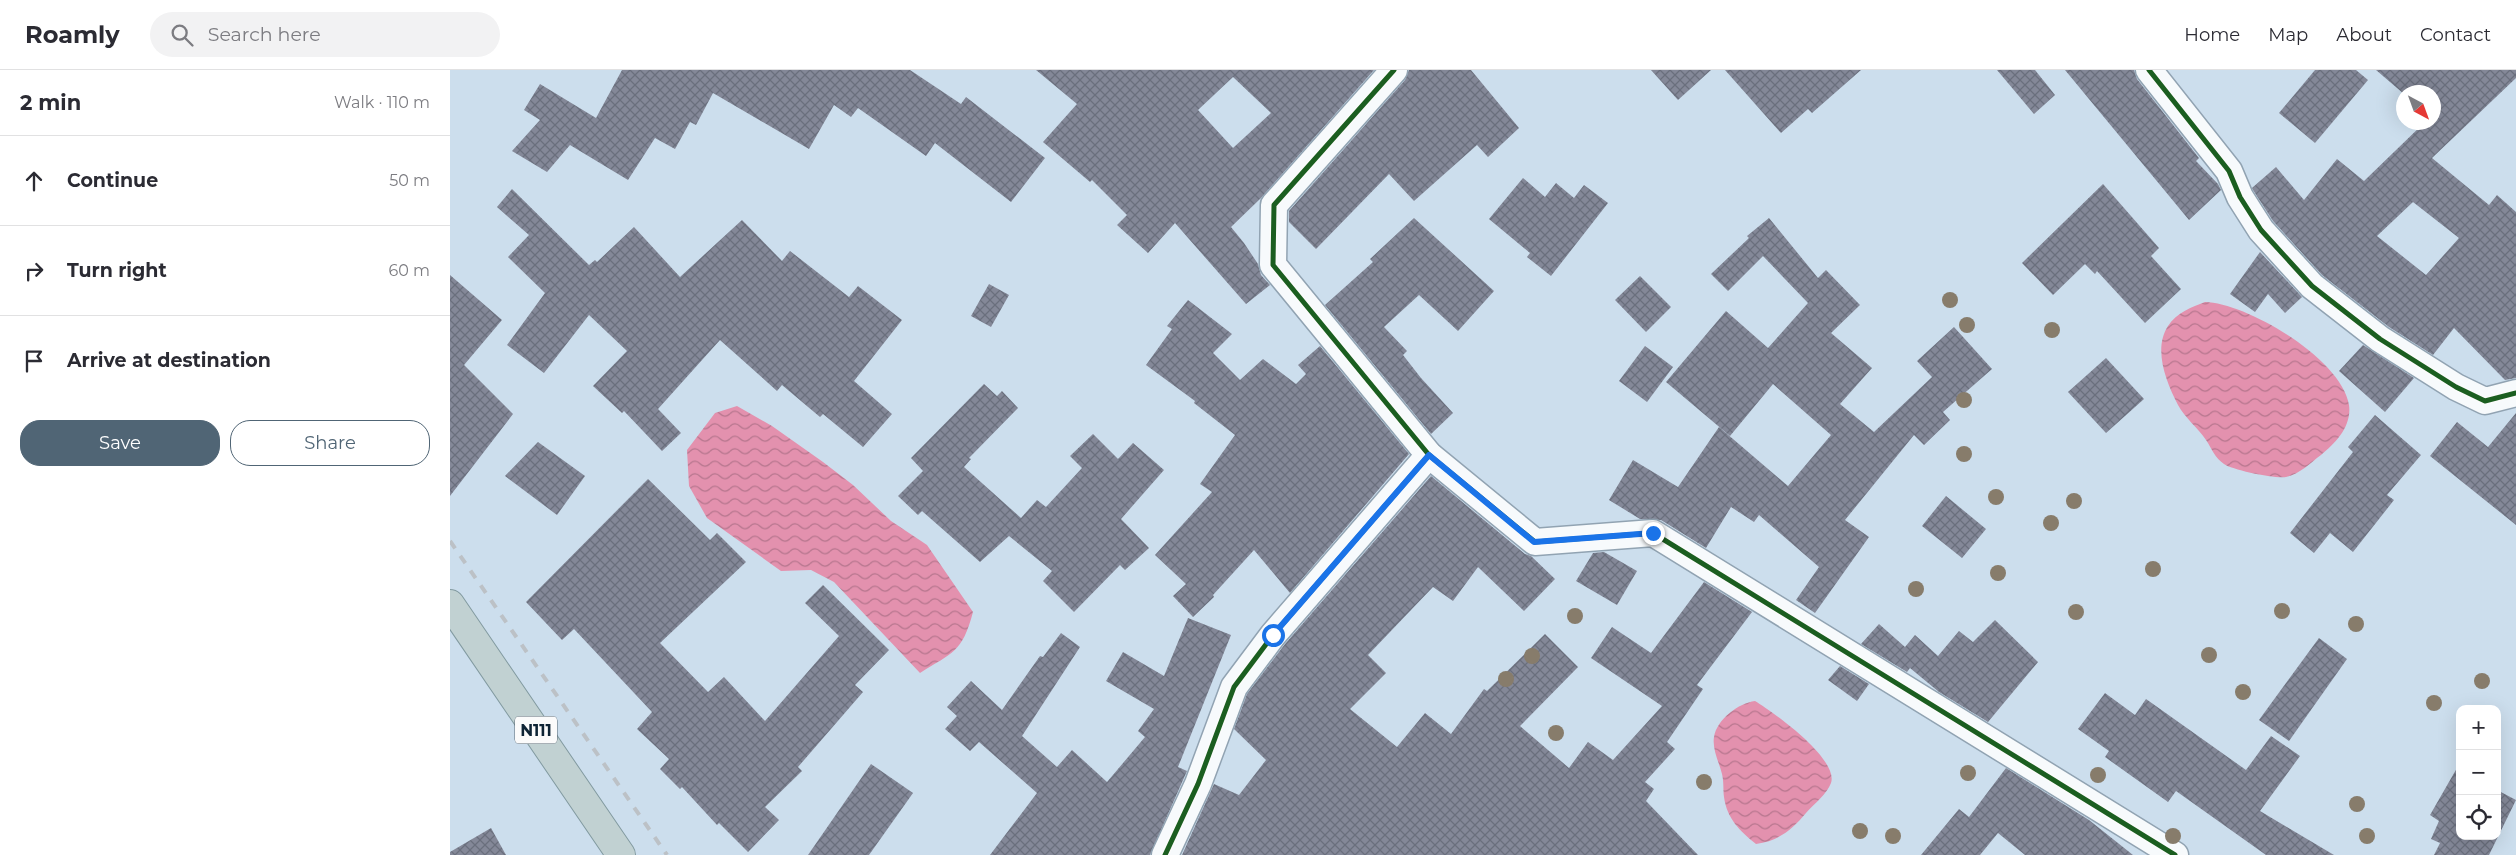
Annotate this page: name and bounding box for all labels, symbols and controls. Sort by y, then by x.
search box [150,12,500,57]
text: Roamly [25,20,120,49]
icon: search [168,21,196,49]
text: Search here [208,23,321,46]
text: Home [2184,24,2240,46]
text: Map [2268,24,2308,46]
text: About [2336,24,2392,46]
text: Contact [2420,24,2491,46]
north arrow [2396,85,2441,130]
text: 2 min [20,90,81,115]
text: Walk · 110 m [334,93,430,112]
icon: ahead [20,167,48,195]
text: Continue [67,169,158,192]
text: 50 m [389,171,430,190]
icon: right [20,257,48,285]
text: Turn right [67,259,167,282]
text: 60 m [388,261,430,280]
icon: arrive [20,347,48,375]
text: Arrive at destination [67,349,271,372]
button: Save [20,420,220,466]
button: Share [230,420,430,466]
route end [1642,522,1665,545]
route start [1262,624,1285,647]
map controls [2456,705,2501,840]
button: + [2456,705,2501,750]
road number: N111 [515,716,557,744]
button: − [2456,750,2501,795]
button: locate [2456,795,2501,840]

